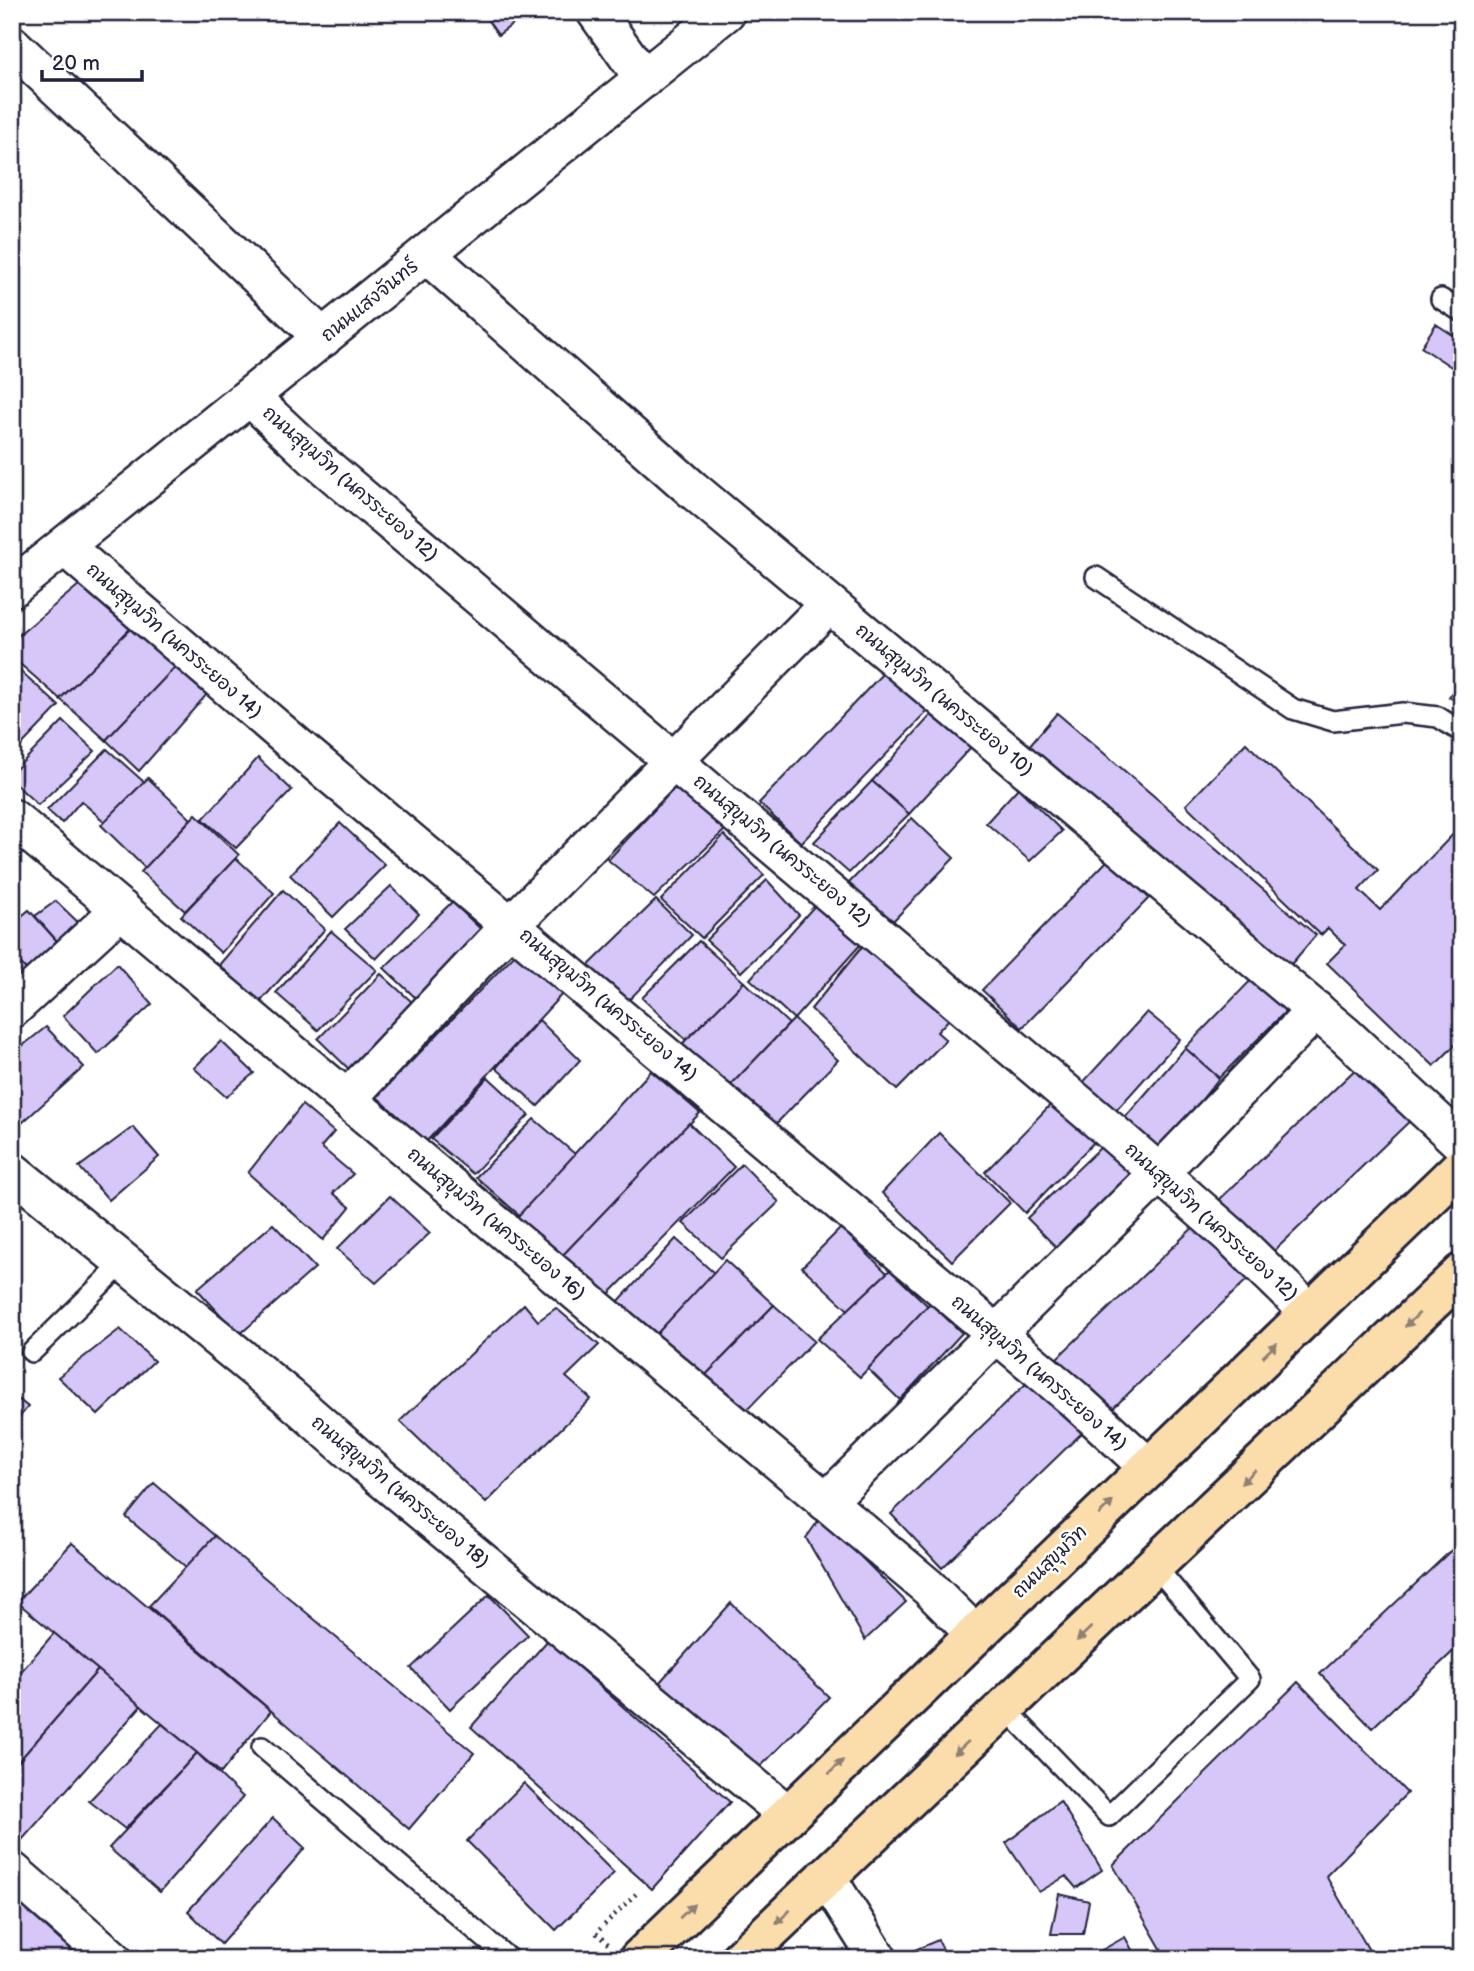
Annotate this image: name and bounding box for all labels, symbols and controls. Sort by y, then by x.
scale bar [42,38,142,82]
text: 20 m [52,51,100,76]
street label: ถนนแสงจันทร์ [315,253,424,347]
street label: ถนนสุขุมวิท (นครระยอง 12) [256,402,442,568]
street label: ถนนสุขุมวิท (นครระยอง 14) [80,558,267,725]
street label: ถนนสุขุมวิท (นครระยอง 10) [849,619,1038,783]
street label: ถนนสุขุมวิท (นครระยอง 12) [687,770,876,934]
street label: ถนนสุขุมวิท (นครระยอง 14) [513,924,702,1088]
street label: ถนนสุขุมวิท (นครระยอง 12) [1118,1138,1302,1307]
street label: ถนนสุขุมวิท (นครระยอง 16) [401,1143,590,1307]
street label: ถนนสุขุมวิท (นครระยอง 14) [945,1290,1132,1457]
one-way arrow [1404,1311,1421,1328]
one-way arrow [1261,1342,1278,1358]
street label: ถนนสุขุมวิท (นครระยอง 18) [305,1411,494,1575]
one-way arrow [1240,1469,1257,1485]
one-way arrow [1097,1500,1114,1516]
street label: ถนนสุขุมวิท [1008,1521,1094,1605]
one-way arrow [1076,1626,1093,1642]
one-way arrow [952,1740,970,1756]
one-way arrow [827,1759,845,1775]
one-way arrow [678,1903,695,1919]
one-way arrow [775,1909,792,1925]

